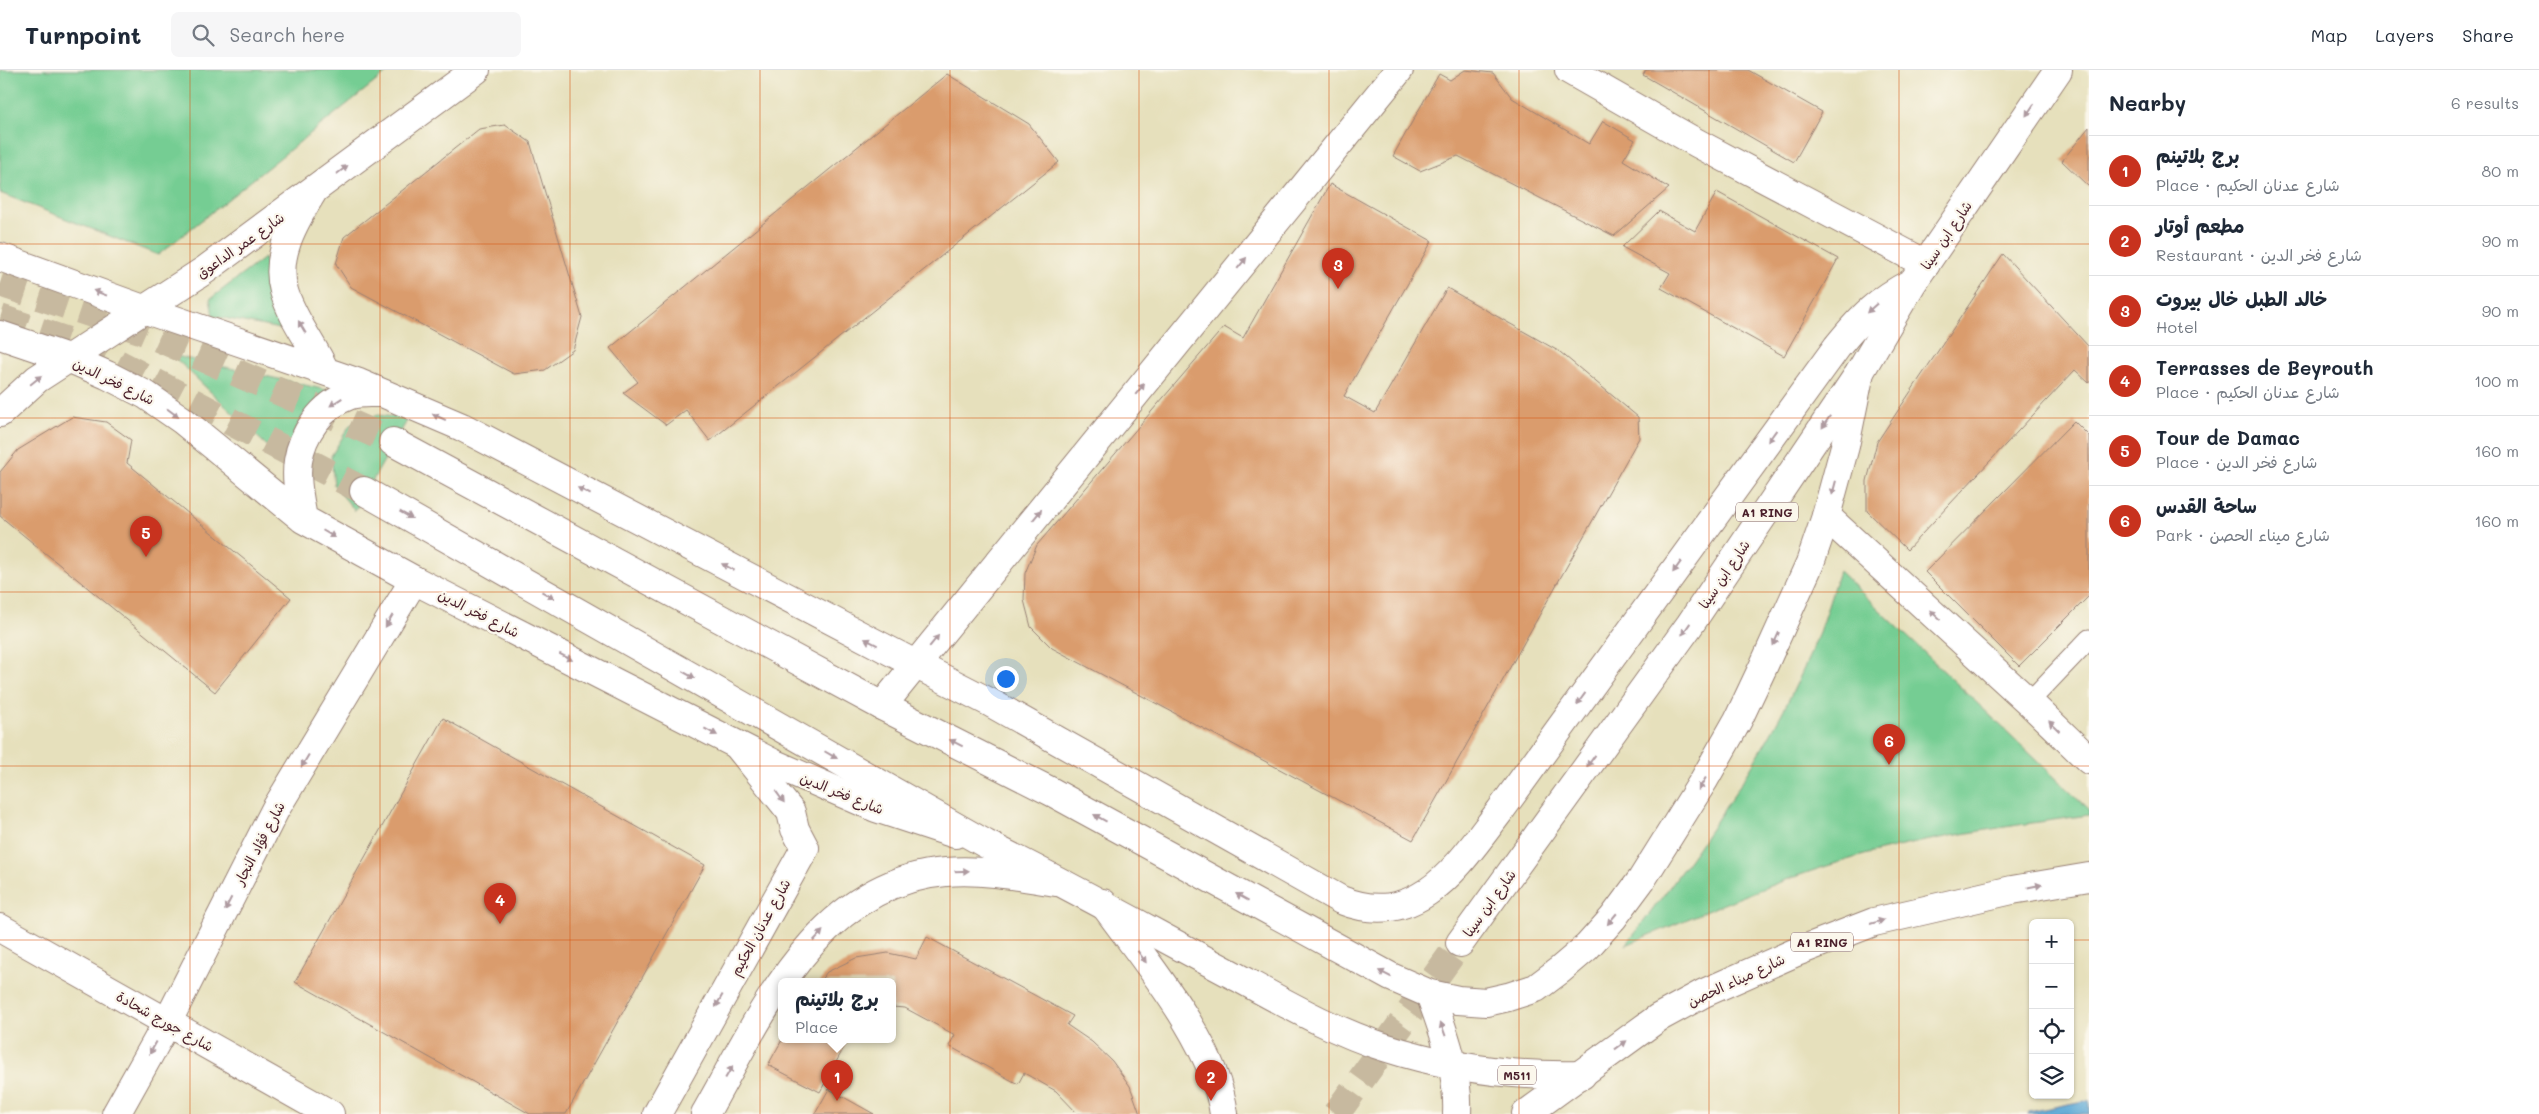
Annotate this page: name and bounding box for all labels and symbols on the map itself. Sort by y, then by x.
one-way arrow [2026,104,2035,117]
one-way arrow [335,165,348,176]
street label: شارع ابن سينا [1916,197,1977,274]
street label: شارع عمر الداعوق [192,208,288,283]
pin: 3 [1322,248,1354,289]
one-way arrow [1237,257,1248,270]
one-way arrow [92,289,107,297]
one-way arrow [1866,302,1878,314]
one-way arrow [298,321,307,334]
street label: شارع فخر الدين [70,353,158,410]
one-way arrow [30,375,43,386]
one-way arrow [1134,383,1145,396]
one-way arrow [329,398,343,407]
one-way arrow [166,408,180,418]
one-way arrow [432,413,446,421]
one-way arrow [1822,415,1831,429]
one-way arrow [1767,429,1777,443]
one-way arrow [1830,480,1838,495]
one-way arrow [577,487,591,495]
road number: A1 RING [1736,502,1798,522]
one-way arrow [1031,509,1042,522]
one-way arrow [400,511,413,520]
pin: 5 [130,516,162,557]
one-way arrow [322,529,335,538]
street label: شارع ابن سينا [1694,536,1755,613]
one-way arrow [1672,560,1682,574]
one-way arrow [720,563,735,571]
street label: شارع فخر الدين [435,584,523,642]
one-way arrow [541,591,554,600]
one-way arrow [1929,609,1941,621]
one-way arrow [384,615,393,628]
one-way arrow [1681,622,1691,636]
one-way arrow [1771,632,1779,646]
one-way arrow [929,634,940,647]
one-way arrow [864,638,879,646]
one-way arrow [559,653,574,661]
your location [993,666,1019,692]
one-way arrow [682,671,697,679]
one-way arrow [1576,692,1586,706]
one-way arrow [2048,720,2060,732]
pin: 6 [1873,724,1905,765]
one-way arrow [704,727,717,736]
one-way arrow [949,739,963,747]
one-way arrow [823,751,838,759]
one-way arrow [300,754,309,767]
one-way arrow [1586,754,1596,767]
street label: شارع فخر الدين [797,768,887,819]
one-way arrow [1697,777,1706,790]
one-way arrow [775,791,785,804]
street label: شارع فؤاد النجار [229,798,290,889]
one-way arrow [1093,814,1107,822]
street label: شارع ابن سينا [1458,865,1521,941]
one-way arrow [954,867,970,875]
street label: شارع عدنان الحكيم [726,875,796,980]
one-way arrow [2027,881,2043,889]
pin: 4 [484,883,516,924]
one-way arrow [1236,892,1249,901]
one-way arrow [224,896,232,911]
one-way arrow [1606,912,1617,925]
one-way arrow [1869,918,1884,926]
one-way arrow [812,931,824,943]
road number: A1 RING [1791,932,1853,952]
street label: شارع ميناء الحصن [1684,949,1788,1012]
one-way arrow [1137,950,1147,964]
one-way arrow [1378,970,1392,978]
street label: شارع جورج شحادة [113,986,217,1056]
one-way arrow [715,994,723,1009]
one-way arrow [1439,1021,1447,1036]
one-way arrow [1614,1039,1627,1050]
one-way arrow [149,1040,157,1055]
pin: 1 [821,1060,853,1101]
pin: 2 [1195,1060,1227,1101]
one-way arrow [725,1064,733,1079]
road number: M511 [1498,1066,1536,1084]

